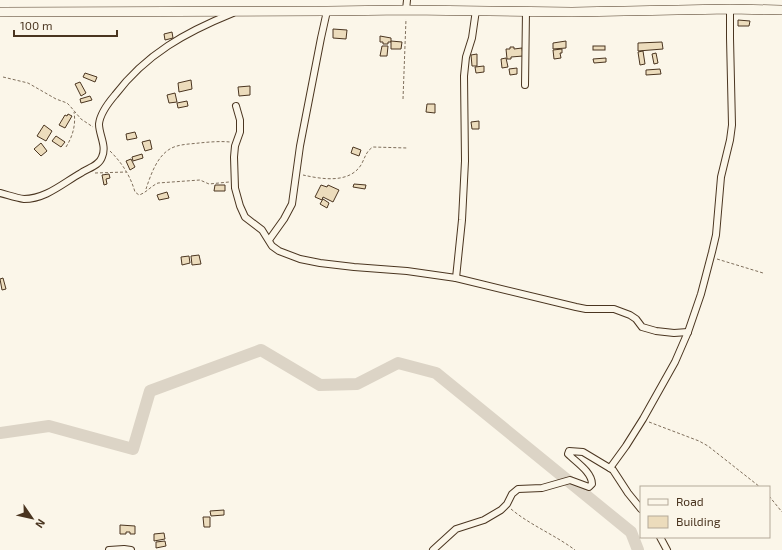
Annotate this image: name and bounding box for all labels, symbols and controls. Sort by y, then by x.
scale bar [14,12,117,38]
text: 100 m [20,18,52,32]
legend [640,486,770,538]
text: Road [676,494,704,508]
north arrow [12,498,52,538]
text: Building [676,514,721,528]
text: N [33,517,48,531]

